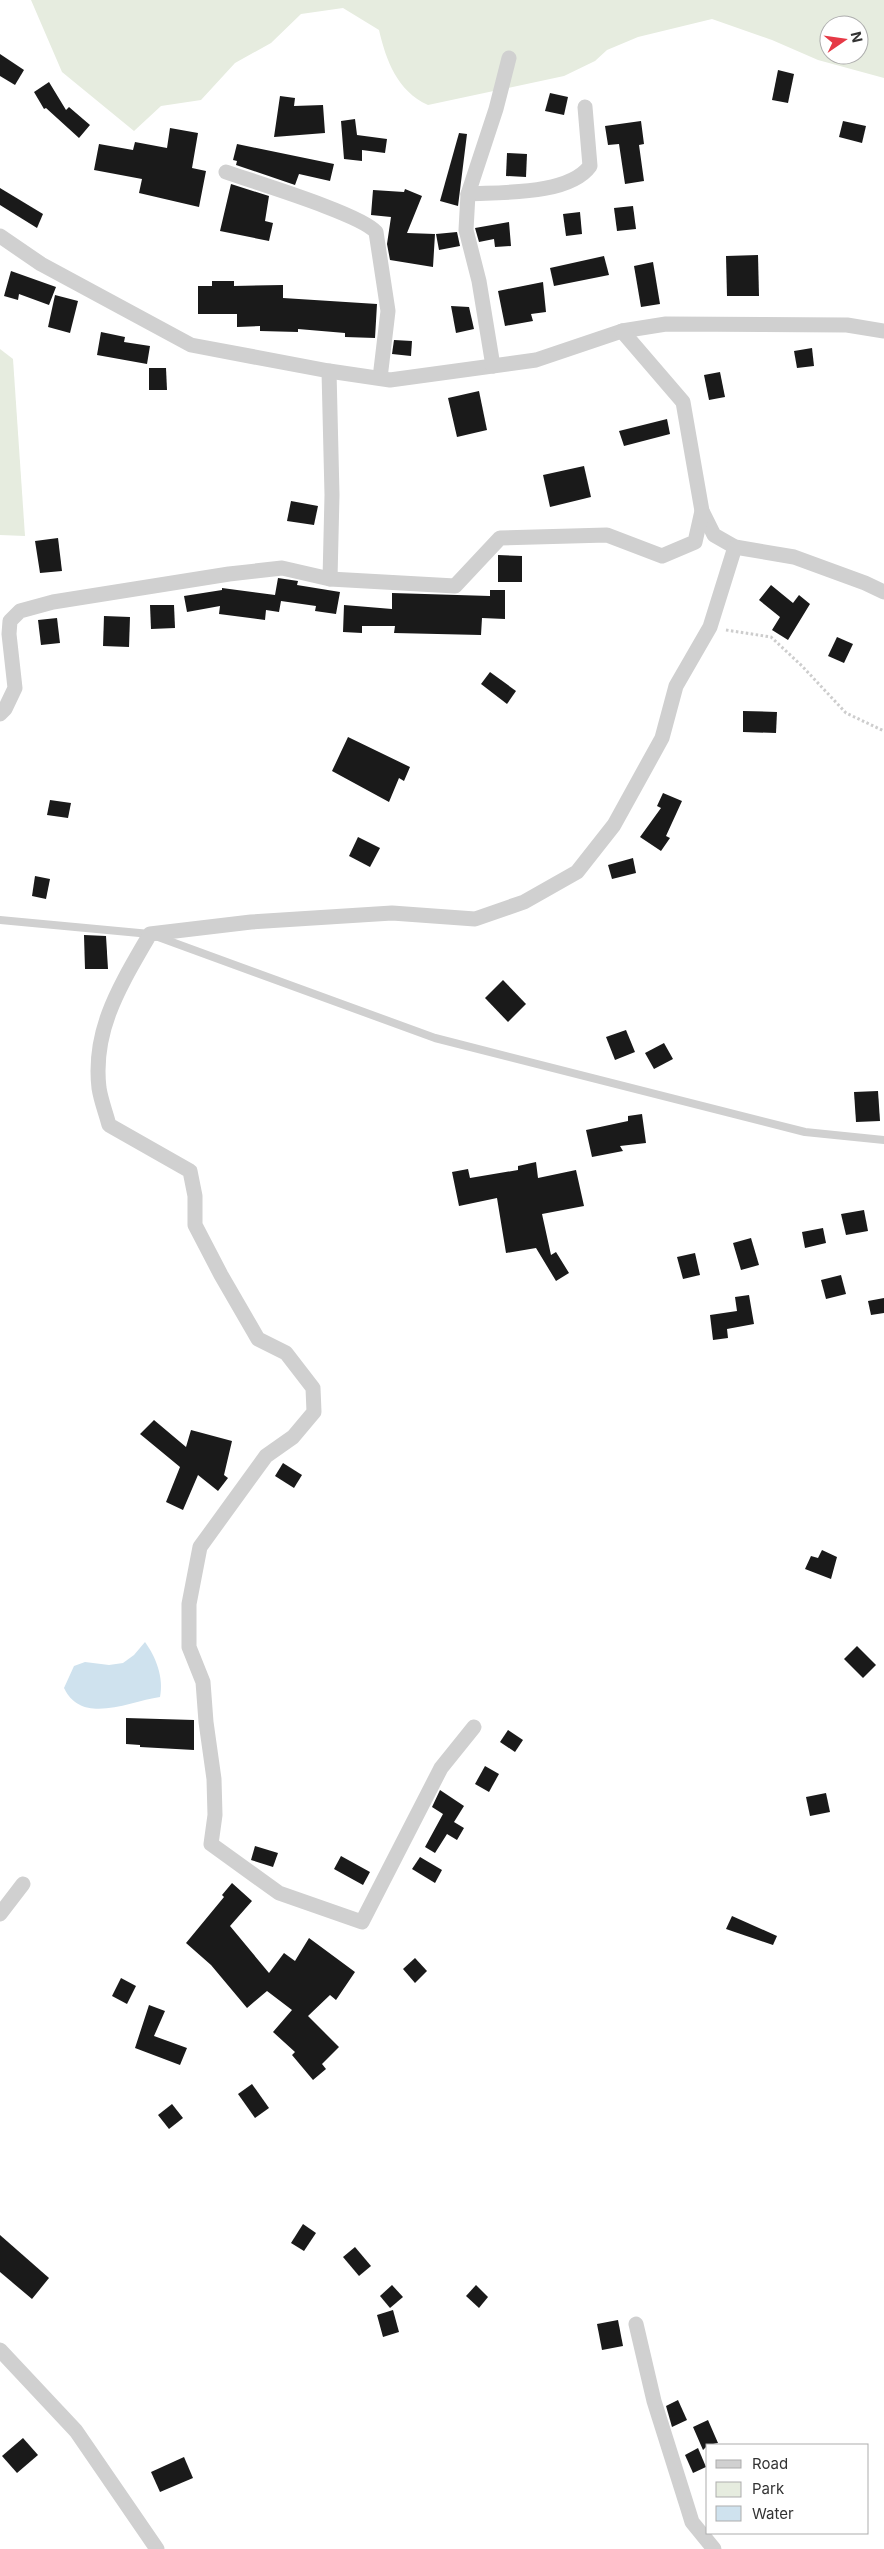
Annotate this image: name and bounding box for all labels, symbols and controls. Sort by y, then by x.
north arrow [819,15,869,65]
text: N [848,30,867,44]
legend [706,2444,869,2534]
text: Road [752,2454,788,2473]
text: Park [752,2479,785,2498]
text: Water [752,2504,794,2523]

